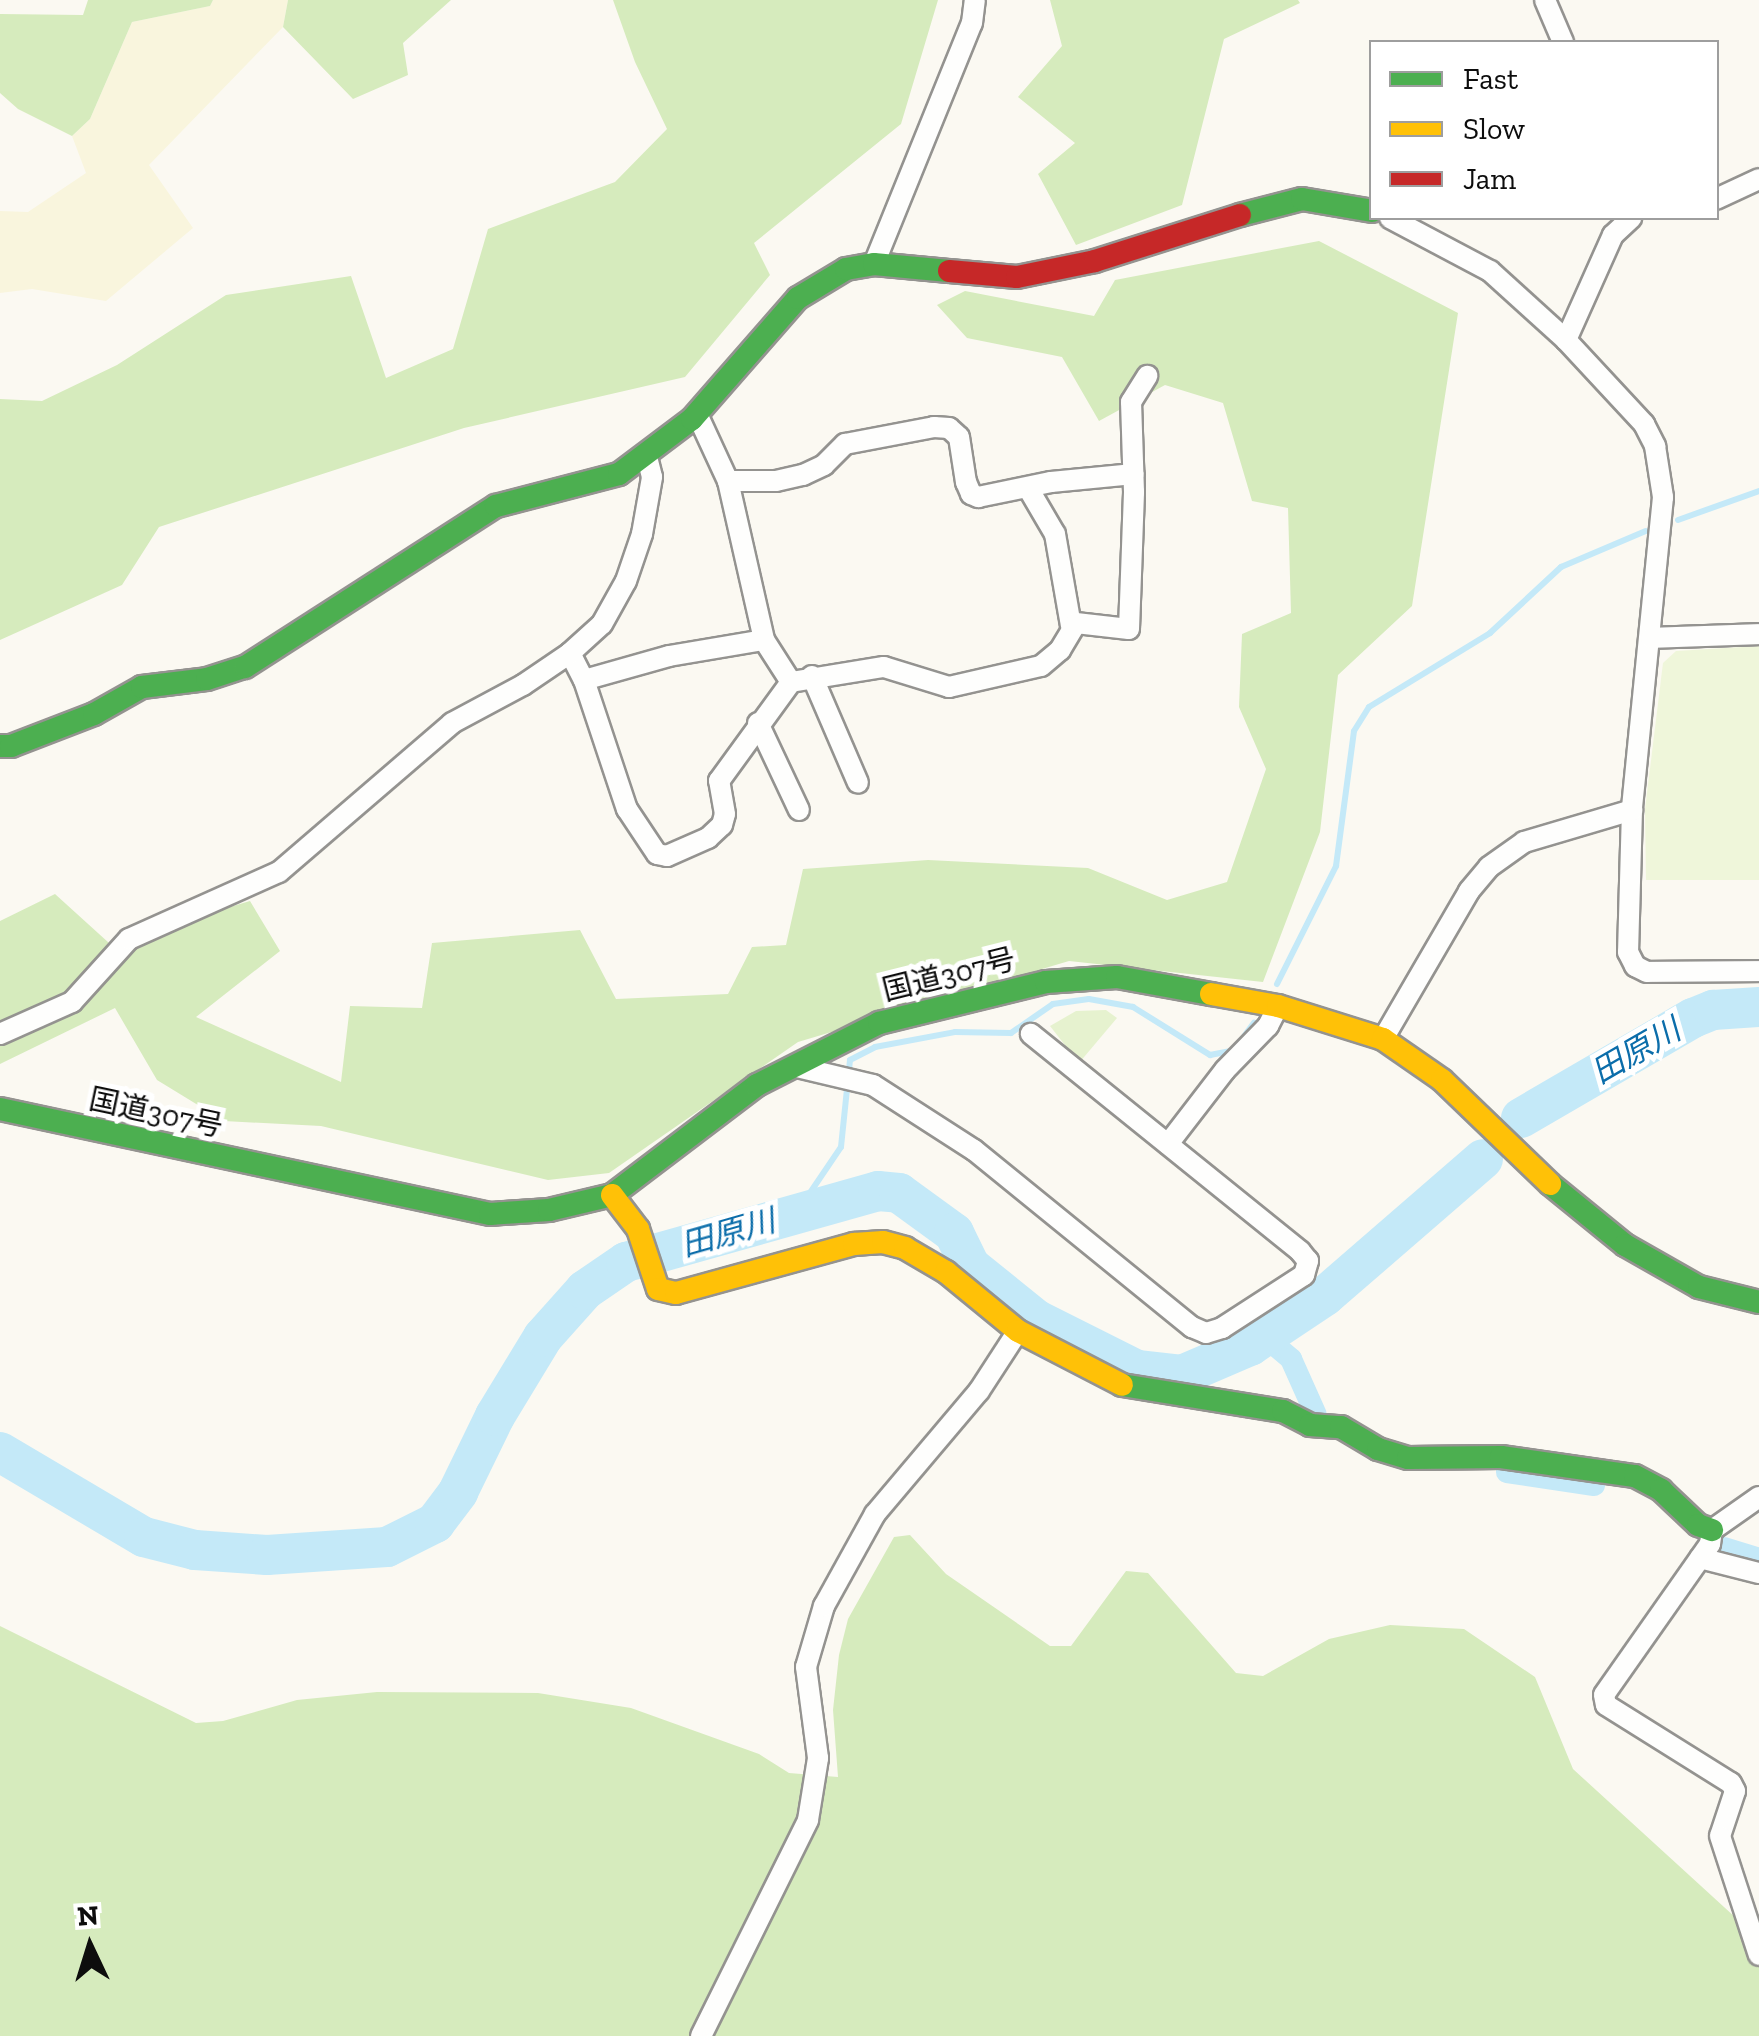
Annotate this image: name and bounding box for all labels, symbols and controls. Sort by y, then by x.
legend [1369,40,1719,220]
text: Fast [1463,61,1518,97]
text: Slow [1463,111,1525,147]
text: Jam [1463,161,1516,197]
street label: 国道307号 [879,941,1019,1009]
water label: 田原川 [1585,1010,1687,1092]
street label: 国道307号 [86,1081,226,1145]
water label: 田原川 [677,1201,779,1265]
north arrow [40,1896,140,1996]
text: N [76,1898,100,1933]

